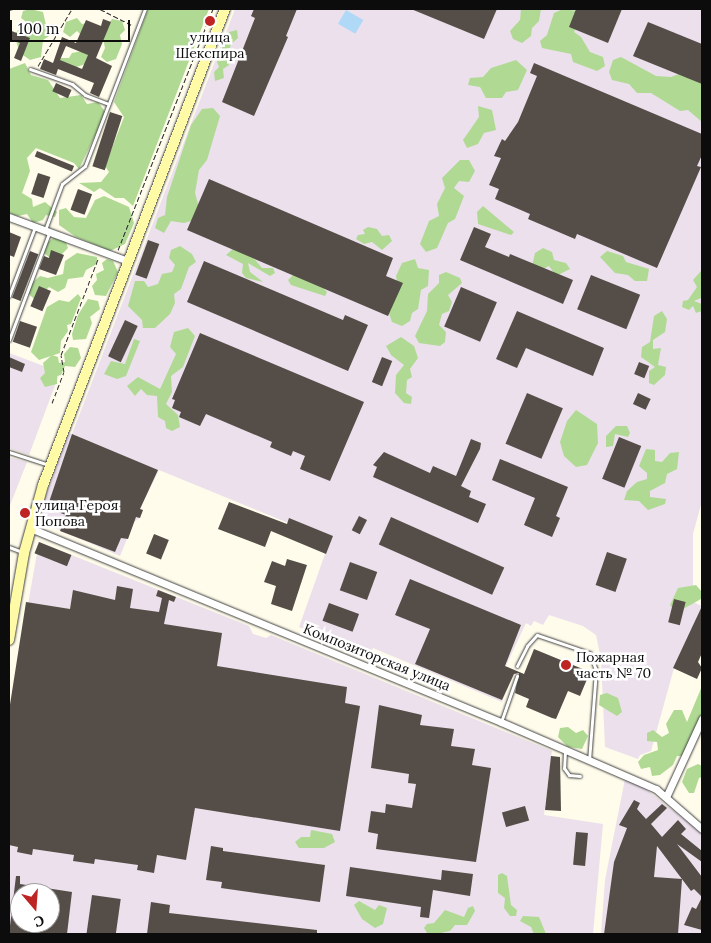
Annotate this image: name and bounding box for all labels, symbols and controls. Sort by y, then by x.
scale bar [12,10,132,42]
marker: улица Шекспира [204,15,216,27]
text: 100 m [18,19,59,38]
place label: улица Шекспира [175,29,245,62]
place label: улица Героя Попова [35,497,118,530]
marker: улица Героя Попова [19,507,31,519]
street label: Композиторская улица [301,620,453,694]
place label: Пожарная часть № 70 [576,649,651,682]
marker: Пожарная часть № 70 [560,659,572,671]
north arrow [10,883,60,933]
text: С [32,911,47,931]

